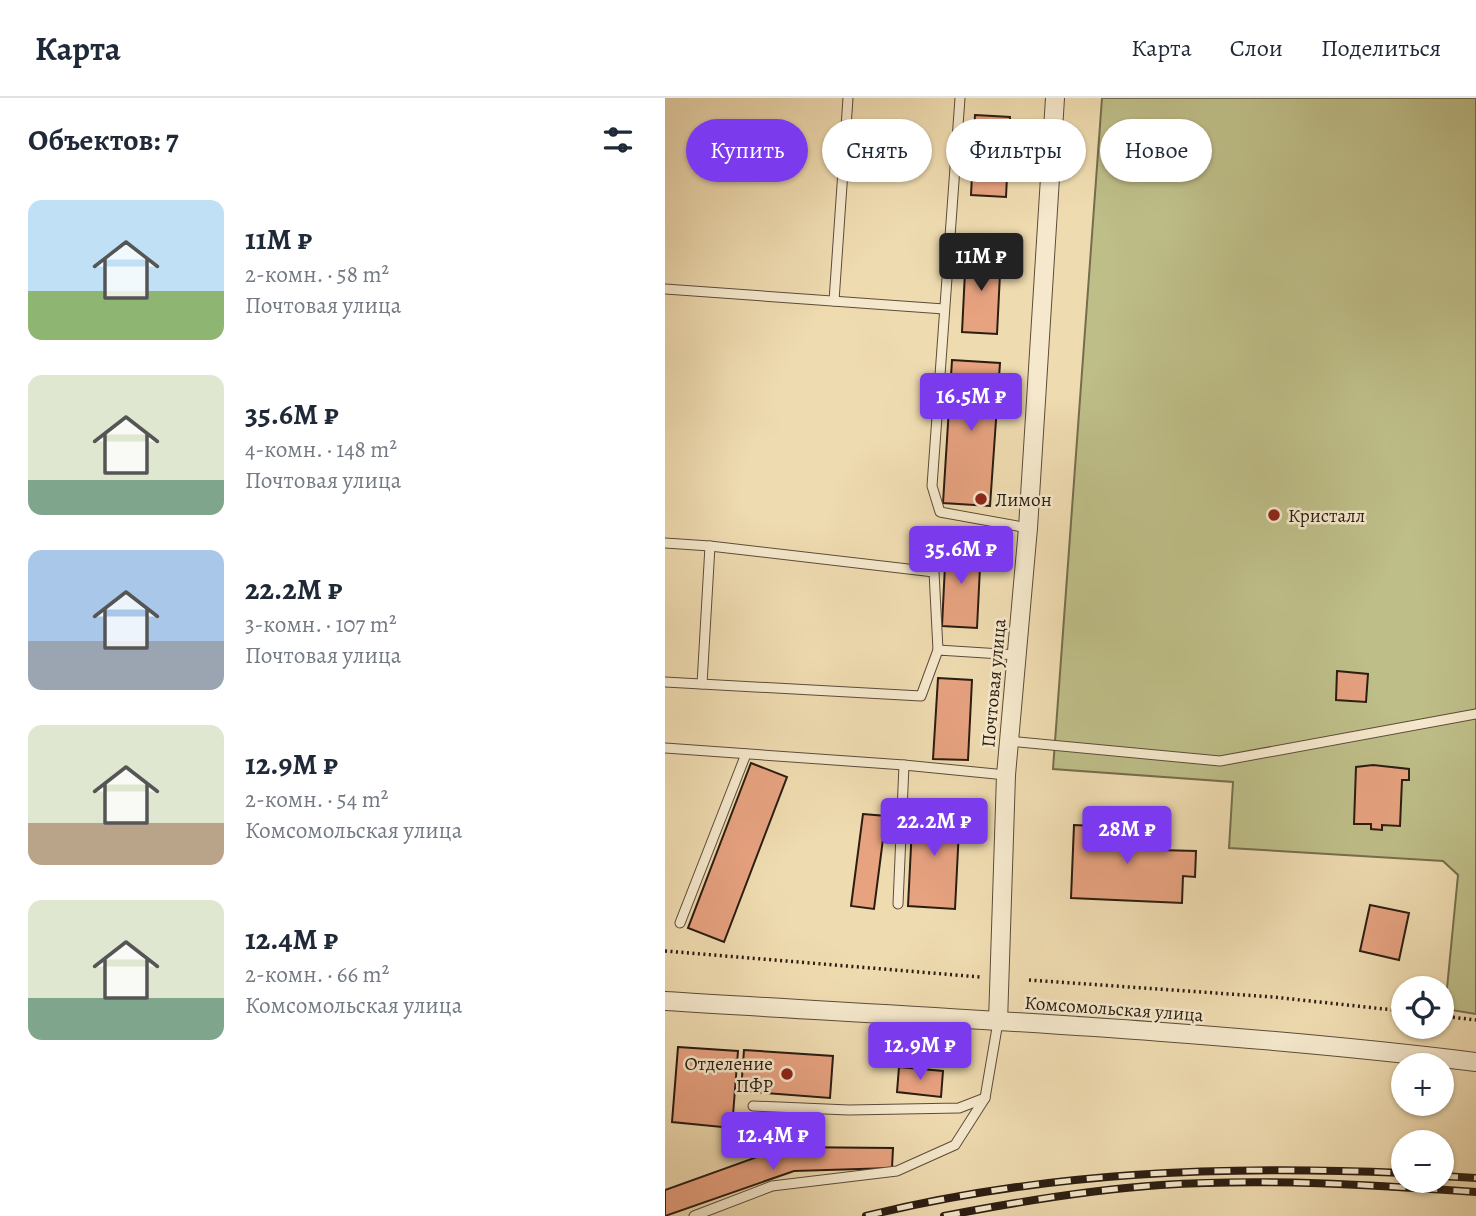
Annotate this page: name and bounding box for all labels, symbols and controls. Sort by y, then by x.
text: Карта [35,26,121,71]
text: Карта [1131,32,1192,64]
text: Слои [1230,32,1283,64]
text: Поделиться [1321,32,1441,64]
chip: Купить [686,119,808,182]
chip: Снять [822,119,932,182]
chip: Фильтры [946,119,1086,182]
chip: Новое [1100,119,1212,182]
text: Объектов: 7 [28,120,178,160]
icon: filters [599,121,637,159]
text: 11M ₽ [245,219,312,259]
icon: home [84,228,168,312]
pin: 11M ₽ [932,234,1030,293]
text: 11M ₽ [955,240,1007,271]
text: 2-комн. · 58 m² [245,259,389,290]
text: Почтовая улица [245,290,401,321]
pin: 16.5M ₽ [906,374,1036,433]
text: 16.5M ₽ [936,380,1006,411]
text: 35.6M ₽ [245,394,339,434]
icon: home [84,403,168,487]
text: 4-комн. · 148 m² [245,434,397,465]
text: Почтовая улица [245,465,401,496]
place label: Лимон [995,487,1052,513]
marker: Лимон [973,491,989,507]
place label: Кристалл [1288,503,1365,529]
marker: Кристалл [1266,507,1282,523]
pin: 35.6M ₽ [896,526,1026,586]
text: 35.6M ₽ [925,533,997,564]
text: 22.2M ₽ [245,569,342,609]
icon: home [84,578,168,662]
text: 3-комн. · 107 m² [245,609,396,640]
street label: Почтовая улица [975,617,1013,749]
text: Почтовая улица [245,640,401,671]
text: 12.9M ₽ [245,744,338,784]
icon: home [84,753,168,837]
text: 2-комн. · 54 m² [245,784,388,815]
pin: 22.2M ₽ [869,798,999,858]
text: 22.2M ₽ [897,805,971,836]
pin: 28M ₽ [1078,806,1176,866]
text: 28M ₽ [1098,813,1156,844]
text: Комсомольская улица [245,815,462,846]
text: 12.4M ₽ [245,919,338,959]
icon: home [84,928,168,1012]
text: 2-комн. · 66 m² [245,959,389,990]
map controls [1391,976,1454,1193]
button: locate [1391,976,1454,1039]
text: Комсомольская улица [245,990,462,1021]
street label: Комсомольская улица [1024,990,1205,1028]
pin: 12.9M ₽ [855,1023,985,1082]
text: 12.9M ₽ [884,1029,956,1060]
place label: Отделение ПФР [684,1051,774,1099]
button: + [1391,1053,1454,1116]
marker: Отделение ПФР [779,1066,795,1082]
pin: 12.4M ₽ [708,1112,838,1172]
text: 12.4M ₽ [737,1119,809,1150]
button: − [1391,1130,1454,1193]

